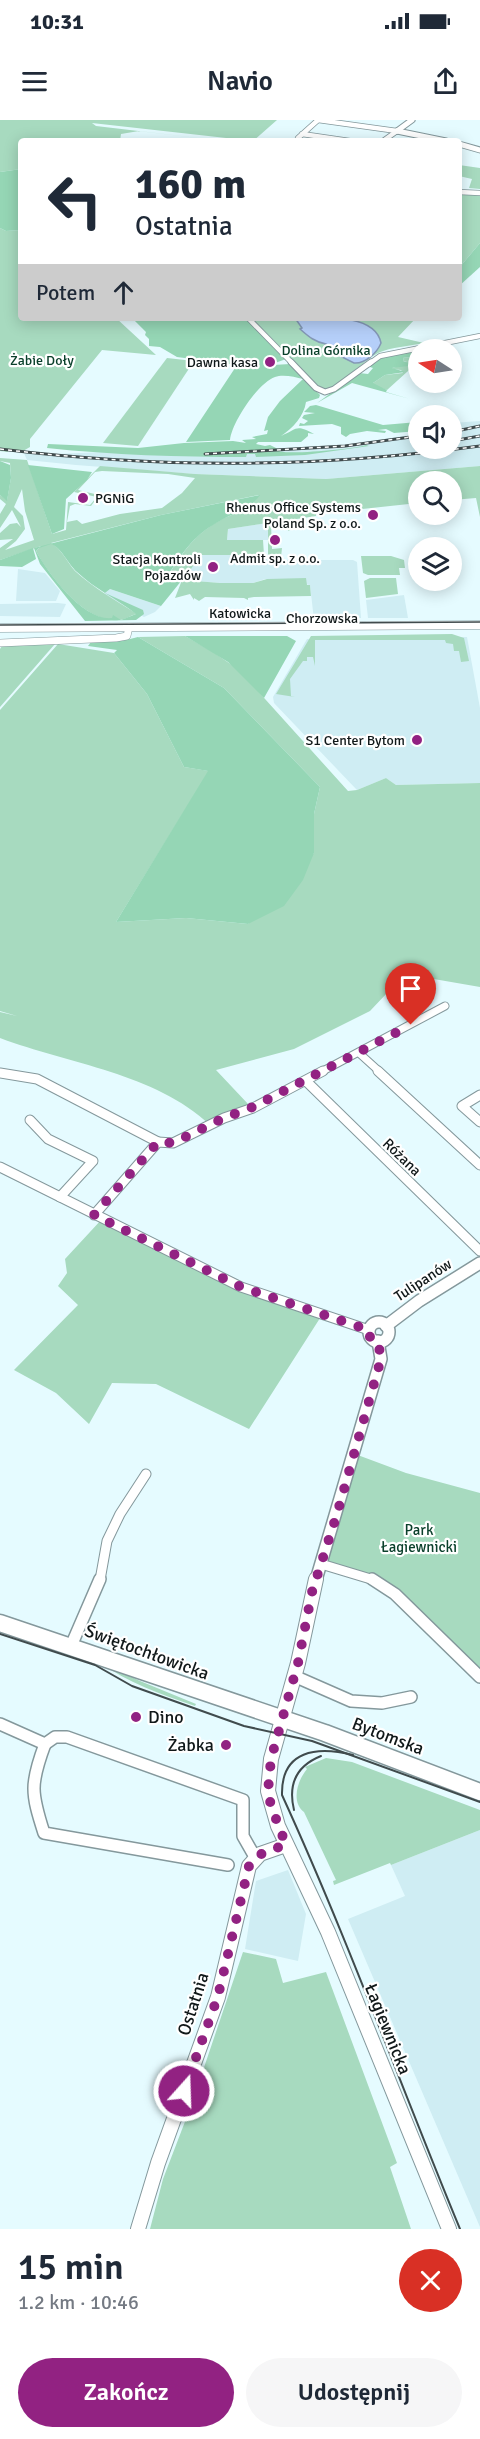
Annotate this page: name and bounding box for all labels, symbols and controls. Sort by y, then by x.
text: 10:31 [30,8,84,35]
icon: menu [18,65,51,98]
text: Navio [207,65,273,98]
icon: share [429,65,462,98]
text: 160 m [135,159,246,210]
icon: left [36,162,114,240]
text: Ostatnia [135,210,233,243]
icon: ahead [107,276,140,309]
text: Potem [36,279,95,306]
north arrow [408,339,462,393]
map controls [408,339,462,591]
park label: Dolina Górnika [282,342,371,359]
park label: Żabie Doły [10,352,74,369]
place label: Dawna kasa [187,354,258,371]
marker: Dawna kasa [263,355,277,369]
button: sound [408,405,462,459]
button: search [408,471,462,525]
place label: PGNiG [95,490,134,507]
marker: PGNiG [76,491,90,505]
place label: Rhenus Office Systems Poland Sp. z o.o. [226,499,361,532]
marker: Rhenus Office Systems Poland Sp. z o.o. [366,508,380,522]
marker: Admit sp. z o.o. [268,533,282,547]
button: layers [408,537,462,591]
place label: Admit sp. z o.o. [230,550,320,567]
place label: Stacja Kontroli Pojazdów [113,551,201,584]
marker: Stacja Kontroli Pojazdów [206,560,220,574]
street label: Katowicka [209,605,271,622]
street label: Chorzowska [286,610,358,627]
place label: S1 Center Bytom [305,732,405,749]
marker: S1 Center Bytom [410,733,424,747]
pin [385,963,436,1025]
icon: arrive [394,972,427,1005]
street label: Różana [379,1134,425,1180]
street label: Tulipanów [391,1255,455,1305]
park label: Park Łagiewnicki [381,1521,457,1556]
street label: Świętochłowicka [82,1619,212,1685]
place label: Dino [148,1706,184,1728]
marker: Dino [129,1710,143,1724]
street label: Bytomska [349,1712,427,1760]
place label: Żabka [167,1734,214,1756]
marker: Żabka [219,1738,233,1752]
street label: Ostatnia [172,1970,214,2038]
street label: Łagiewnicka [360,1980,416,2078]
position arrow [152,2059,216,2123]
text: 15 min [18,2245,124,2290]
button: close [399,2249,462,2312]
text: 1.2 km · 10:46 [18,2290,139,2315]
button: Zakończ [18,2358,234,2427]
button: Udostępnij [246,2358,462,2427]

